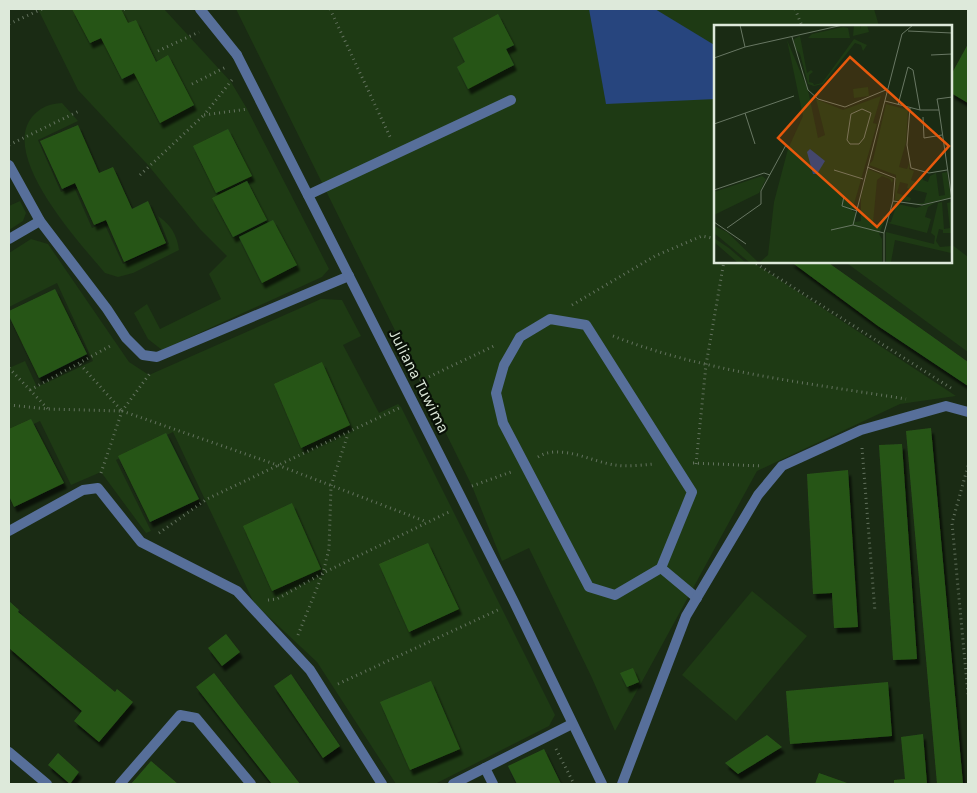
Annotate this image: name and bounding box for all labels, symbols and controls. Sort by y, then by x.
inset map [714,25,952,262]
street label: Juliana Tuwima [385,326,454,436]

